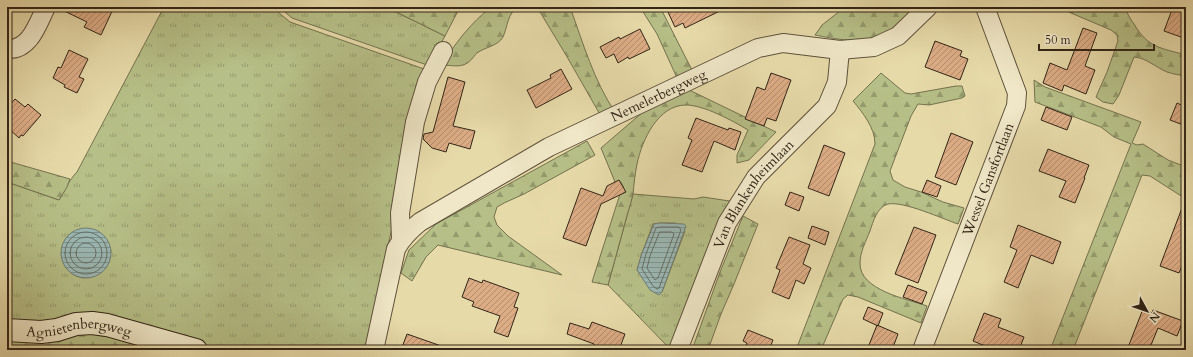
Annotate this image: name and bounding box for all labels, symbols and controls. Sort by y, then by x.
scale bar [1039,26,1154,52]
text: 50 m [1045,32,1072,48]
street label: Nemelerbergweg [608,65,710,126]
street label: Wessel Gansfortlaan [958,120,1019,240]
street label: Van Blankenheimlaan [709,135,798,251]
north arrow [1127,291,1167,331]
text: N [1145,309,1163,326]
street label: Agnietenbergweg [26,314,134,342]

